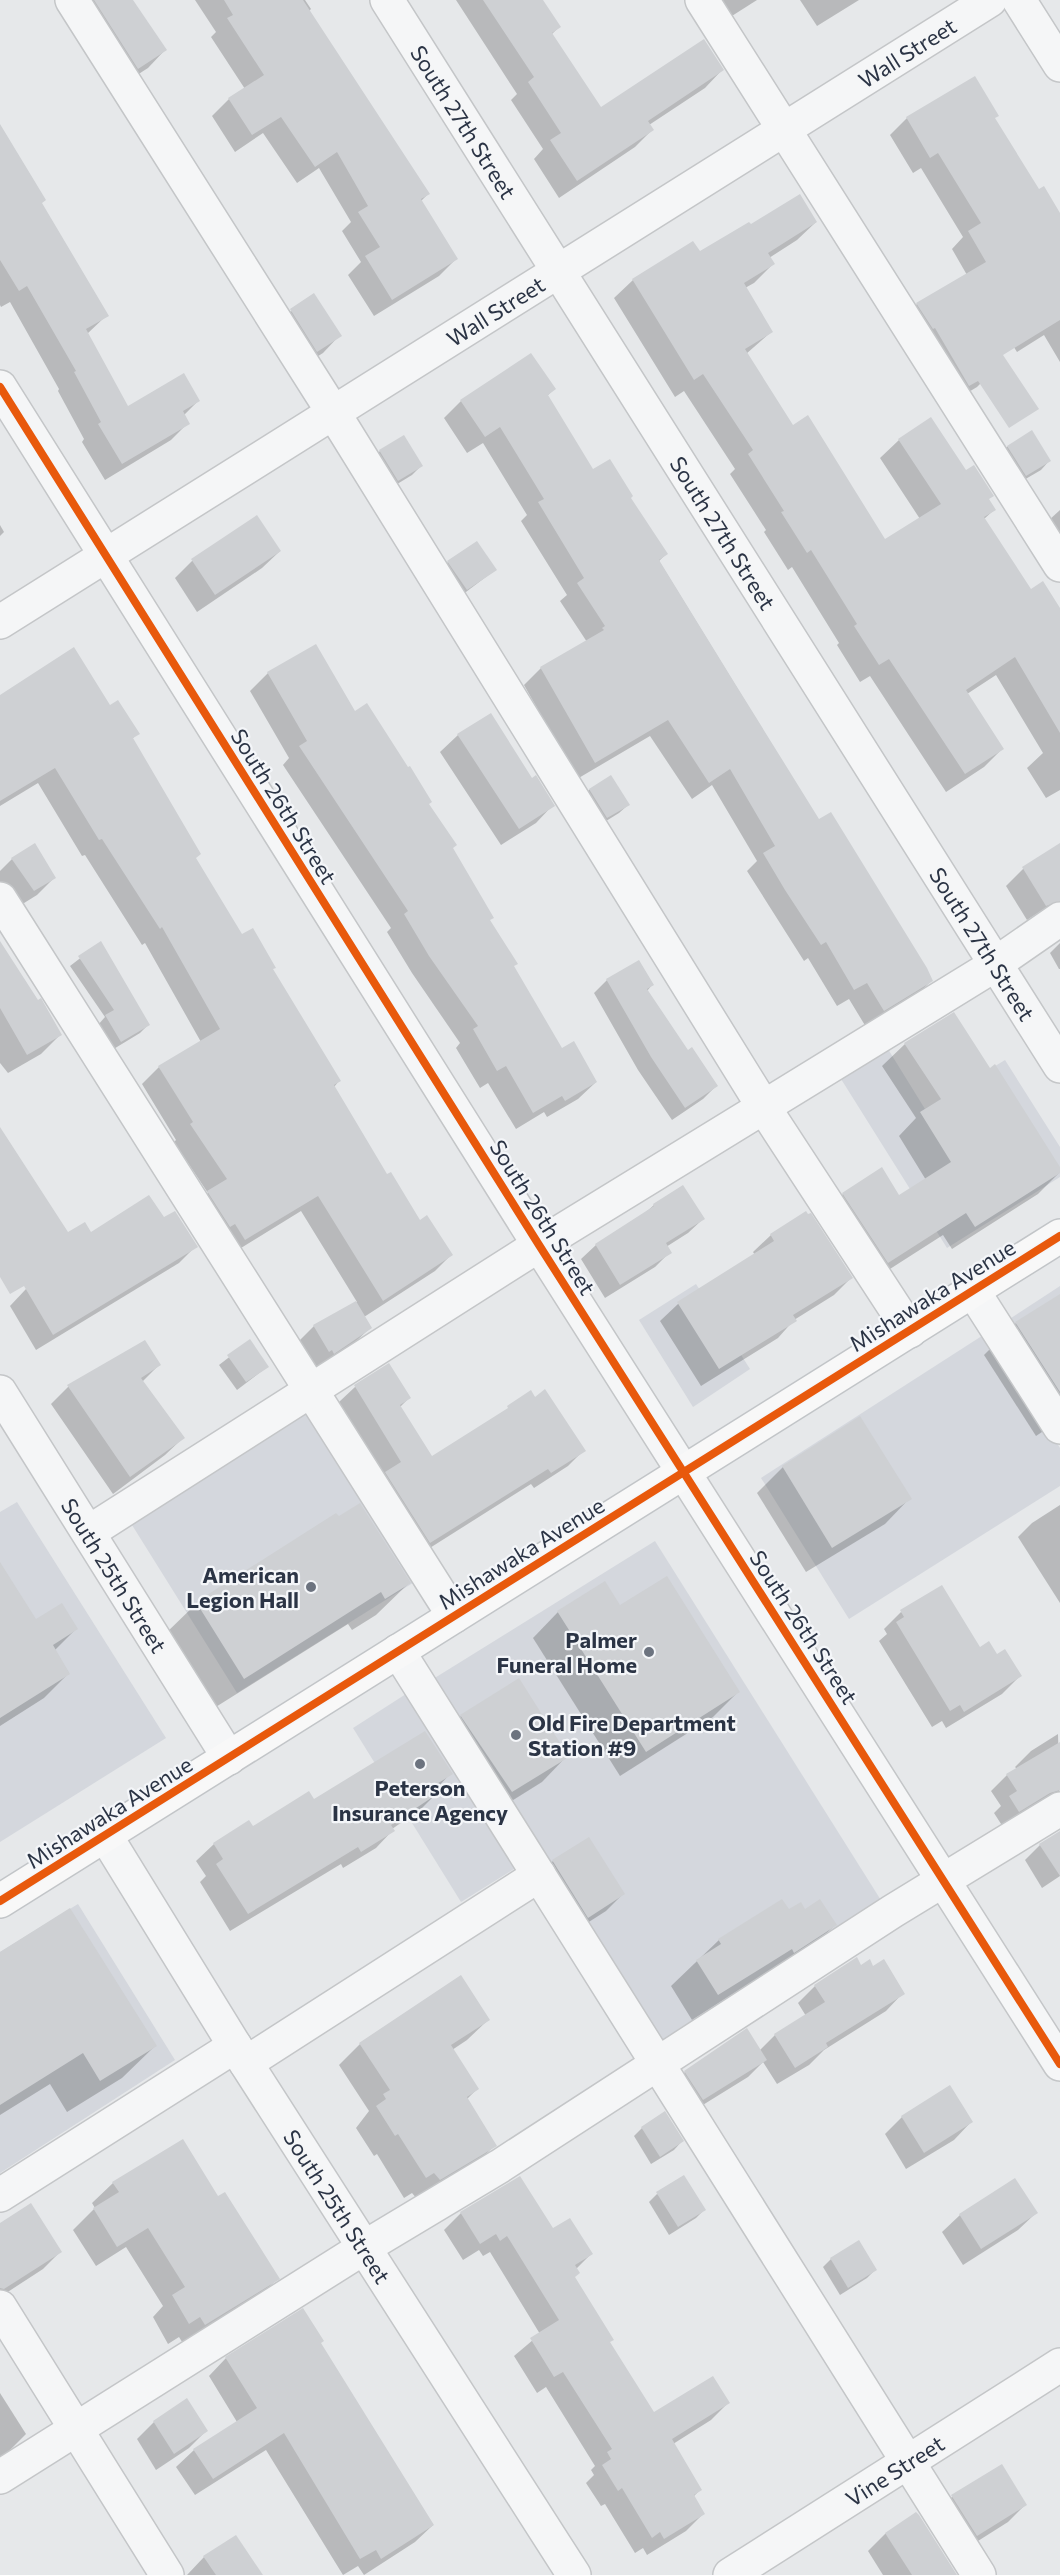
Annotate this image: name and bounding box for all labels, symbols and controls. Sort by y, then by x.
street label: Wall Street [853,11,961,93]
street label: South 27th Street [405,40,522,203]
street label: Wall Street [441,270,549,352]
street label: South 27th Street [665,451,782,614]
street label: South 26th Street [225,724,343,888]
street label: South 27th Street [924,862,1041,1025]
street label: South 26th Street [484,1135,602,1299]
street label: Mishawaka Avenue [844,1233,1020,1357]
street label: Mishawaka Avenue [433,1491,609,1615]
street label: South 25th Street [56,1493,173,1657]
street label: South 26th Street [744,1545,864,1709]
place label: American Legion Hall [186,1561,299,1613]
marker: American Legion Hall [304,1580,318,1594]
place label: Palmer Funeral Home [497,1626,637,1678]
marker: Palmer Funeral Home [642,1645,656,1659]
place label: Old Fire Department Station #9 [528,1709,736,1761]
marker: Old Fire Department Station #9 [509,1728,523,1742]
street label: Mishawaka Avenue [21,1750,197,1874]
marker: Peterson Insurance Agency [413,1757,427,1771]
place label: Peterson Insurance Agency [332,1774,508,1826]
street label: South 25th Street [278,2124,397,2288]
street label: Vine Street [840,2429,949,2512]

